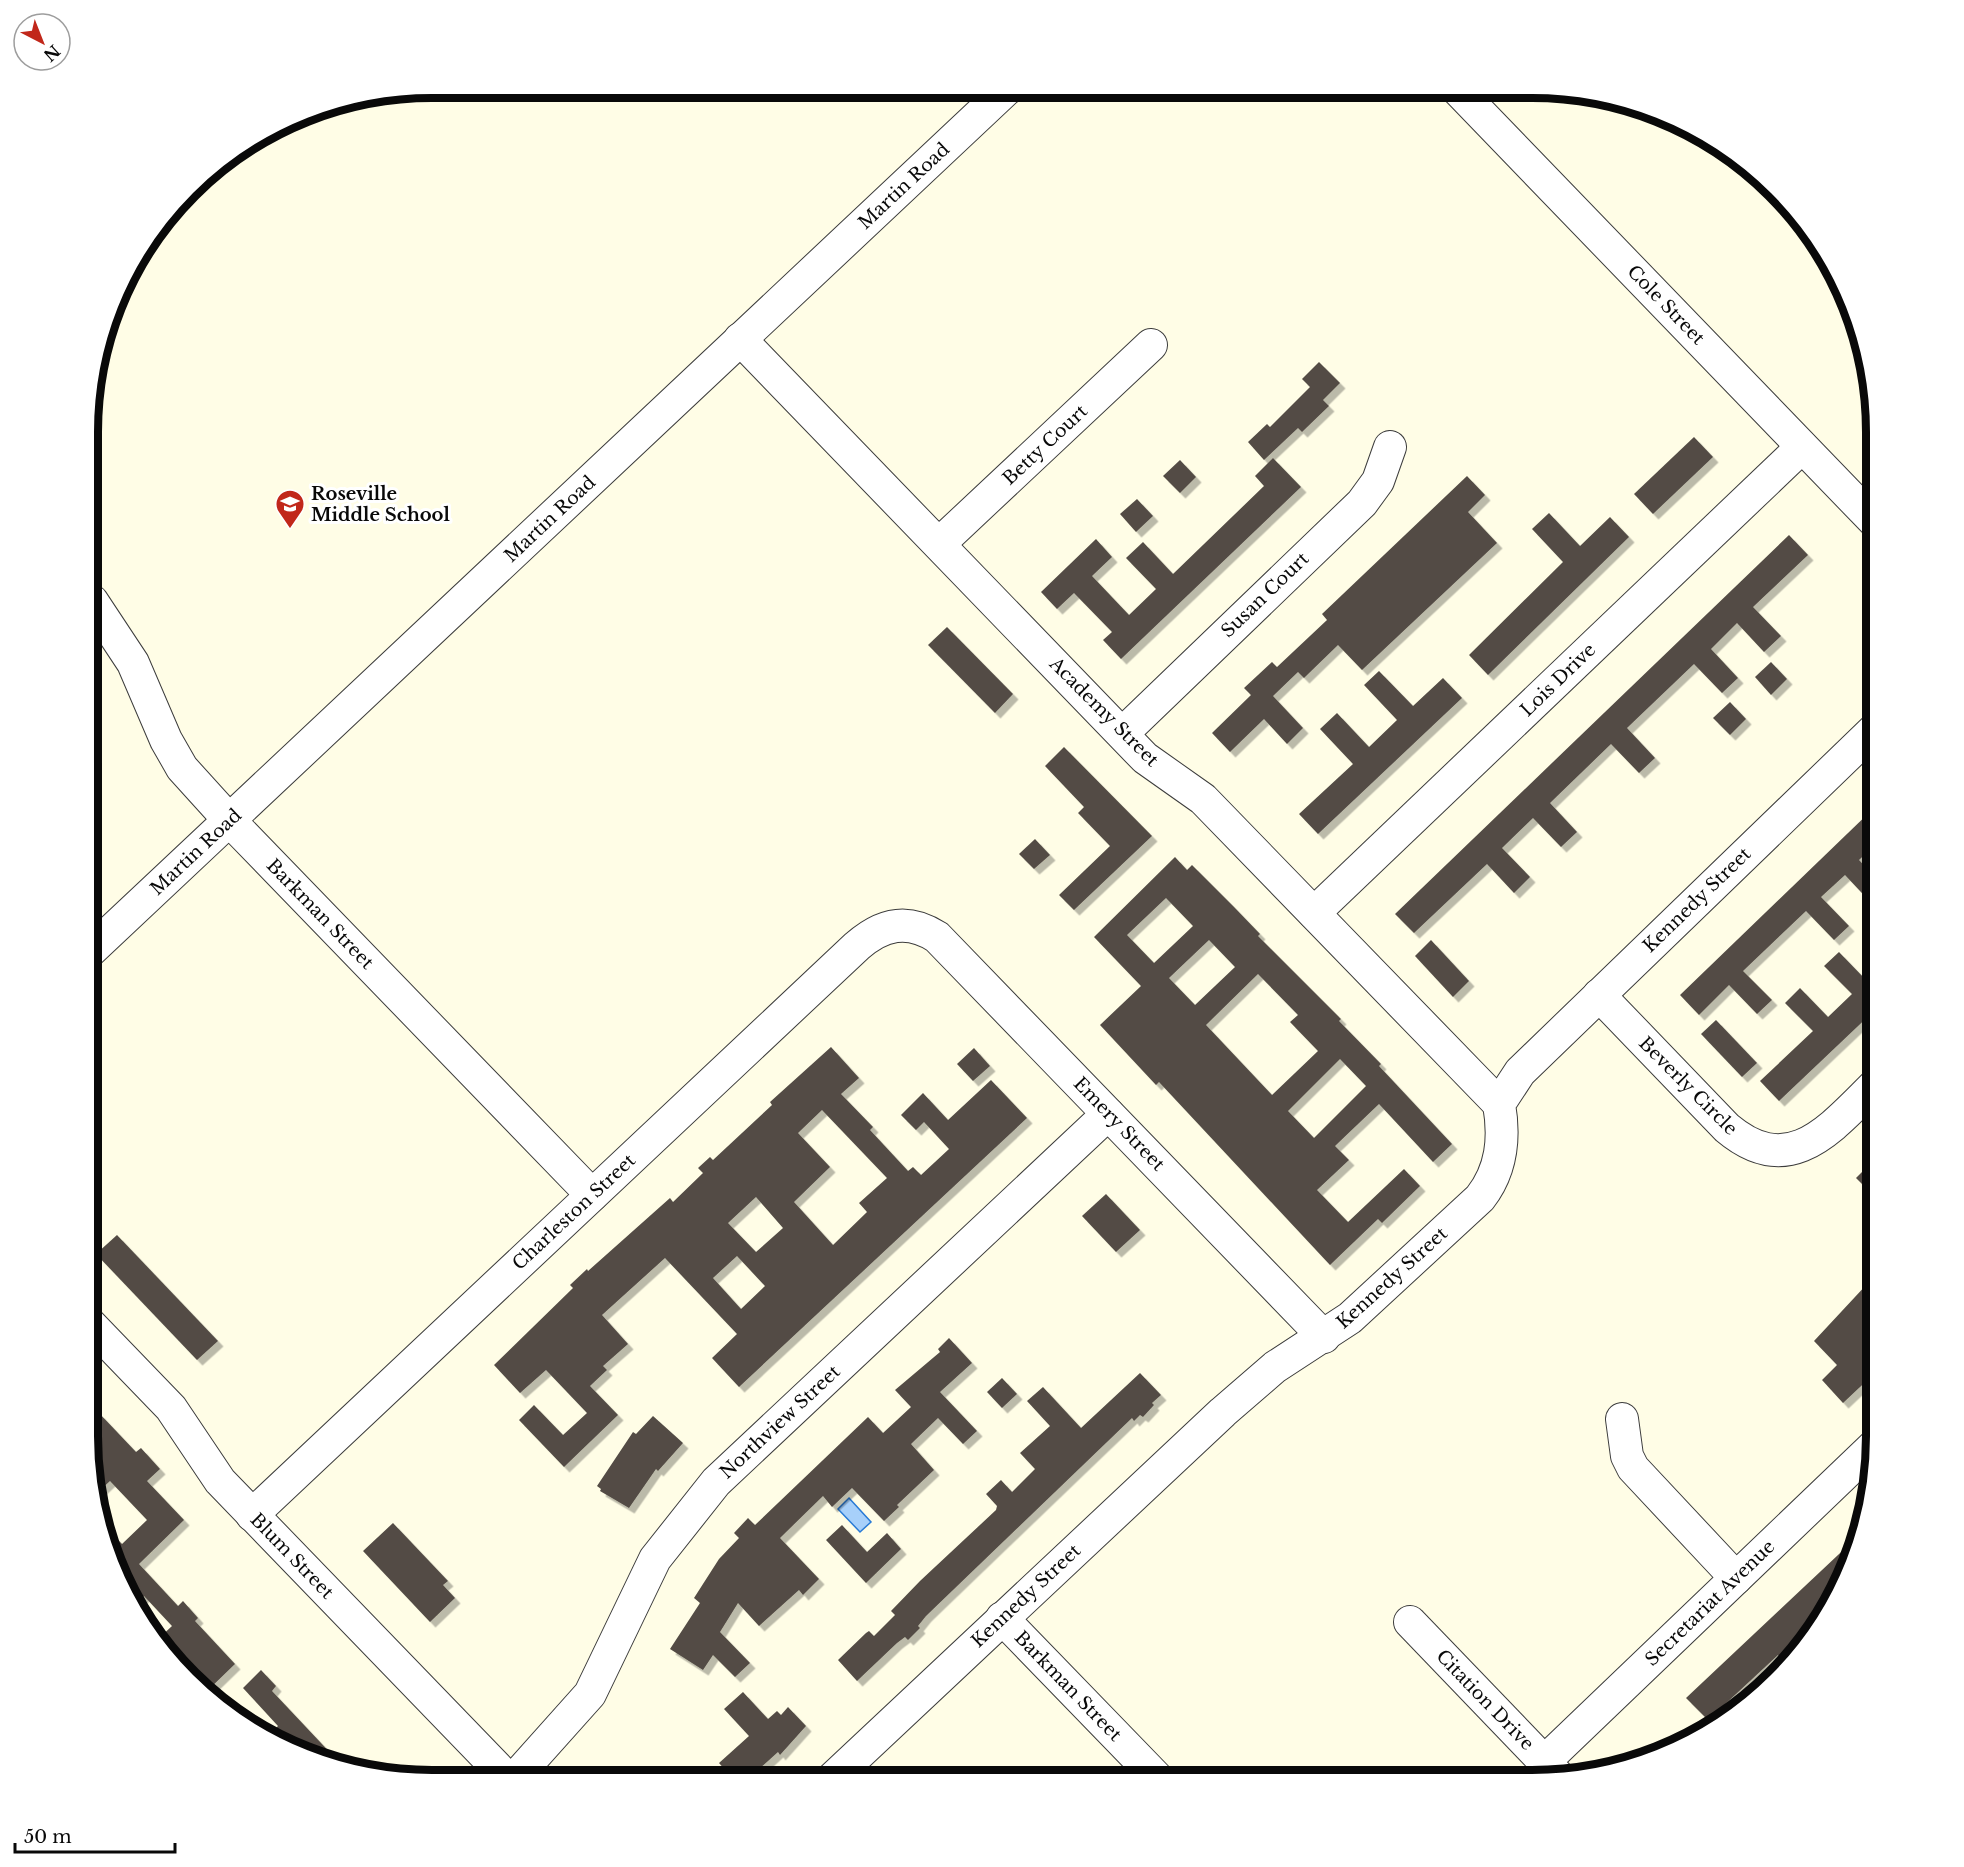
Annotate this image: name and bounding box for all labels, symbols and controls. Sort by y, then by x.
north arrow [12,12,72,72]
text: N [40,41,64,66]
street label: Martin Road [854,138,954,234]
street label: Cole Street [1623,261,1709,349]
street label: Betty Court [998,400,1092,490]
street label: Martin Road [500,471,600,567]
place label: Roseville Middle School [311,483,450,526]
school or university icon: Roseville Middle School [274,488,306,530]
street label: Susan Court [1217,548,1313,642]
street label: Lois Drive [1516,639,1600,721]
street label: Academy Street [1044,652,1163,771]
street label: Martin Road [146,804,246,900]
street label: Kennedy Street [1639,843,1756,957]
street label: Barkman Street [262,854,378,974]
street label: Beverly Circle [1634,1032,1742,1140]
street label: Emery Street [1069,1073,1169,1175]
street label: Charleston Street [508,1149,640,1275]
street label: Kennedy Street [1332,1222,1452,1333]
street label: Northview Street [715,1361,845,1483]
street label: Blum Street [246,1509,338,1603]
street label: Secretariat Avenue [1641,1536,1779,1670]
street label: Kennedy Street [967,1540,1085,1652]
street label: Barkman Street [1010,1626,1126,1746]
street label: Citation Drive [1432,1645,1538,1755]
scale bar [15,1816,176,1854]
text: 50 m [24,1826,72,1848]

